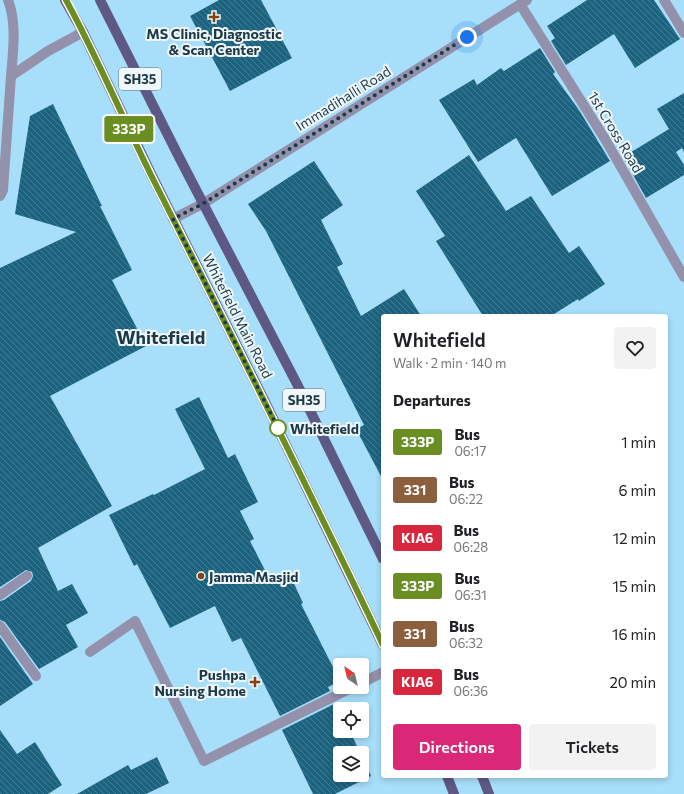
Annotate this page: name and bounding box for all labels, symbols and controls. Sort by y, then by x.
marker: MS Clinic, Diagnostic & Scan Center [208,11,220,23]
place label: MS Clinic, Diagnostic & Scan Center [146,25,282,58]
your location [457,27,477,47]
street label: Immadihalli Road [292,62,394,134]
road number: SH35 [119,68,161,90]
street label: 1st Cross Road [585,88,647,176]
line badge: 333P [101,116,157,142]
text: 333P [112,120,146,137]
street label: Whitefield Main Road [199,251,277,381]
district label: Whitefield [117,326,205,348]
button: heart [614,327,656,369]
text: Whitefield [393,328,486,351]
text: Walk · 2 min · 140 m [393,355,506,371]
road number: SH35 [283,389,325,411]
text: Departures [393,391,471,409]
marker: Whitefield [269,419,287,437]
place label: Whitefield [290,420,359,437]
text: Bus [454,425,480,443]
text: 333P [401,433,434,450]
text: 1 min [621,433,656,451]
text: 06:17 [454,443,486,459]
text: Bus [449,473,474,491]
text: 331 [404,481,426,498]
text: 6 min [618,481,656,499]
text: 06:22 [449,491,483,507]
text: Bus [454,521,479,539]
text: KIA6 [401,529,434,546]
text: 12 min [613,529,656,547]
text: 06:28 [454,539,488,555]
place label: Jamma Masjid [209,568,299,585]
text: Bus [454,569,480,587]
marker: Jamma Masjid [196,571,206,581]
text: 333P [401,577,434,594]
text: 15 min [613,577,656,595]
text: 06:31 [454,587,487,603]
text: Bus [449,617,474,635]
text: 331 [404,625,426,642]
text: 16 min [612,625,656,643]
text: 06:32 [449,635,483,651]
north arrow [333,658,369,694]
map controls [333,658,369,782]
text: Bus [454,665,479,683]
place label: Pushpa Nursing Home [155,666,246,699]
text: KIA6 [401,673,434,690]
text: 20 min [610,673,656,691]
marker: Pushpa Nursing Home [249,676,261,688]
text: 06:36 [454,683,488,699]
button: locate [333,702,369,738]
button: Directions [393,724,521,770]
button: Tickets [529,724,656,770]
button: layers [333,746,369,782]

